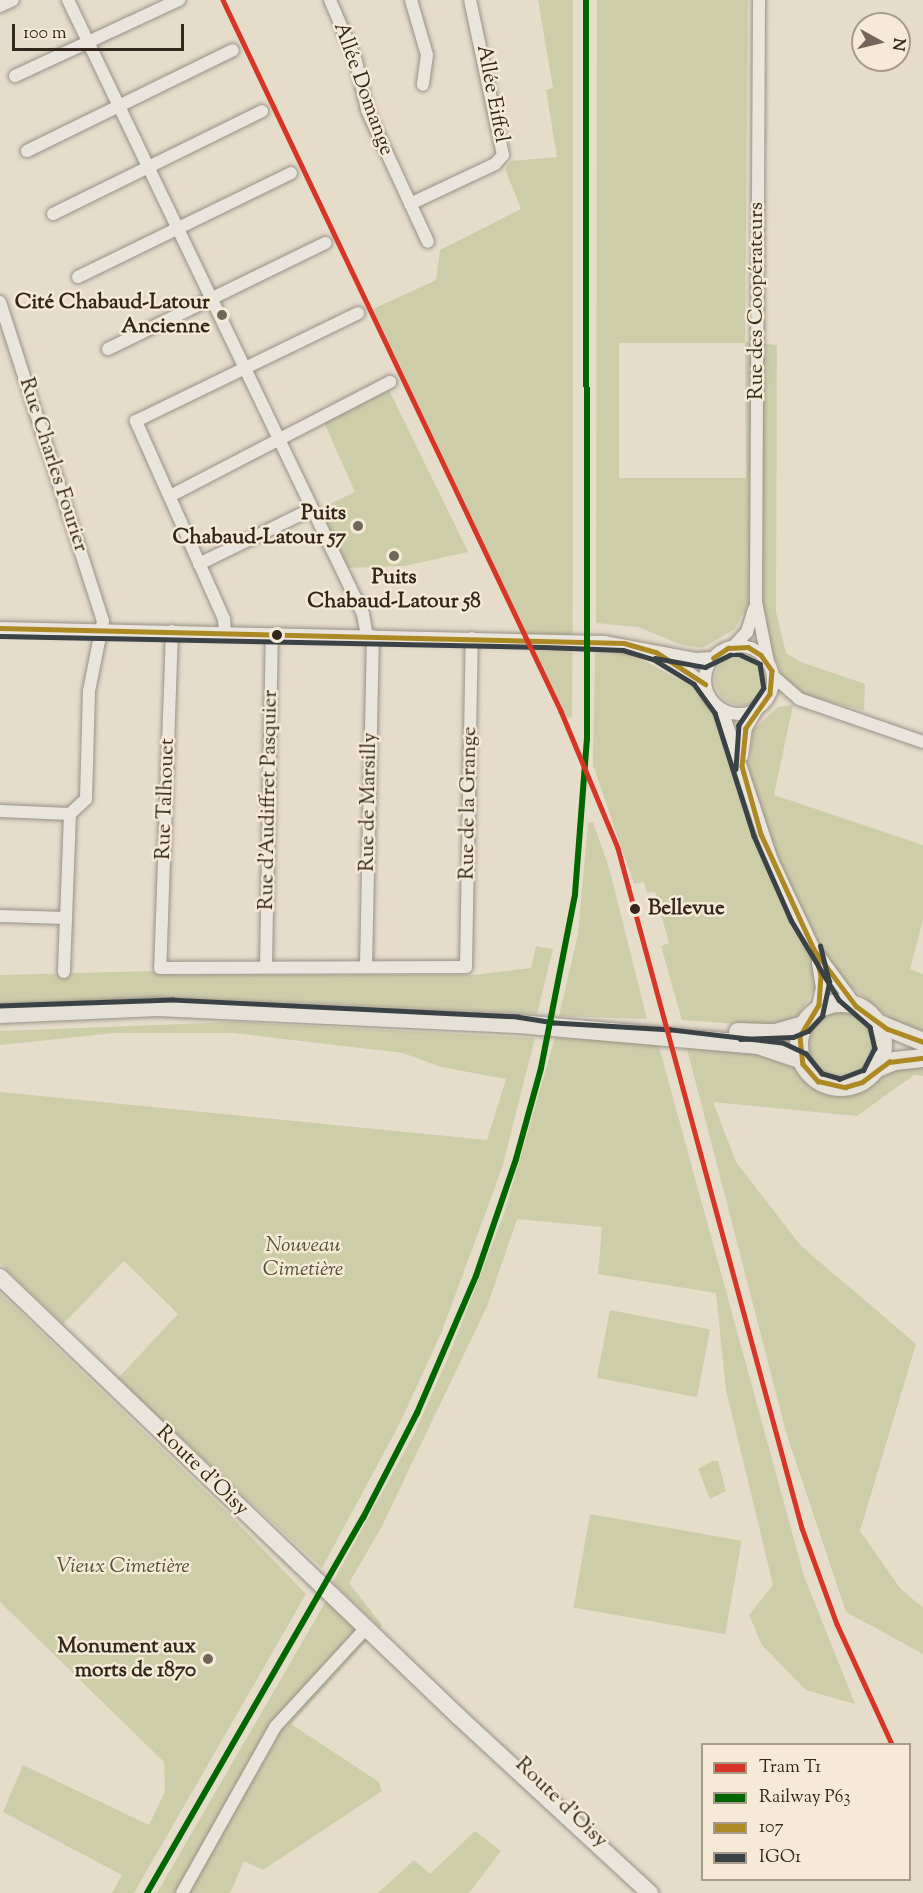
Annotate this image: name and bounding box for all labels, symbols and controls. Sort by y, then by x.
scale bar [15,12,188,50]
north arrow [851,12,911,72]
street label: Allée Domange [327,19,399,159]
text: 100 m [23,21,67,47]
text: N [885,36,910,52]
street label: Allée Eiffel [470,43,514,145]
street label: Rue des Coopérateurs [744,202,770,400]
place label: Cité Chabaud-Latour Ancienne [15,290,210,340]
marker: Cité Chabaud-Latour Ancienne [215,308,229,322]
street label: Rue Charles Fourier [13,375,93,555]
place label: Puits Chabaud-Latour 57 [173,501,346,551]
marker: Puits Chabaud-Latour 57 [351,519,365,533]
marker: Puits Chabaud-Latour 58 [387,549,401,563]
place label: Puits Chabaud-Latour 58 [307,565,481,615]
unlabelled marker [271,629,283,641]
street label: Rue d'Audiffret Pasquier [254,690,284,910]
street label: Rue de la Grange [455,726,483,880]
street label: Rue de Marsilly [355,732,383,872]
street label: Rue Talhouet [151,738,181,860]
place label: Bellevue [648,896,725,922]
marker: Bellevue [626,900,644,918]
park label: Nouveau Cimetière [263,1233,343,1283]
street label: Route d'Oisy [150,1421,254,1521]
park label: Vieux Cimetière [56,1554,190,1580]
place label: Monument aux morts de 1870 [57,1634,196,1684]
marker: Monument aux morts de 1870 [201,1652,215,1666]
legend [701,1743,911,1881]
street label: Route d'Oisy [509,1753,613,1853]
text: Tram T1 [759,1755,821,1781]
text: Railway P63 [759,1785,851,1811]
text: 107 [759,1815,783,1841]
text: IGO1 [759,1845,801,1871]

